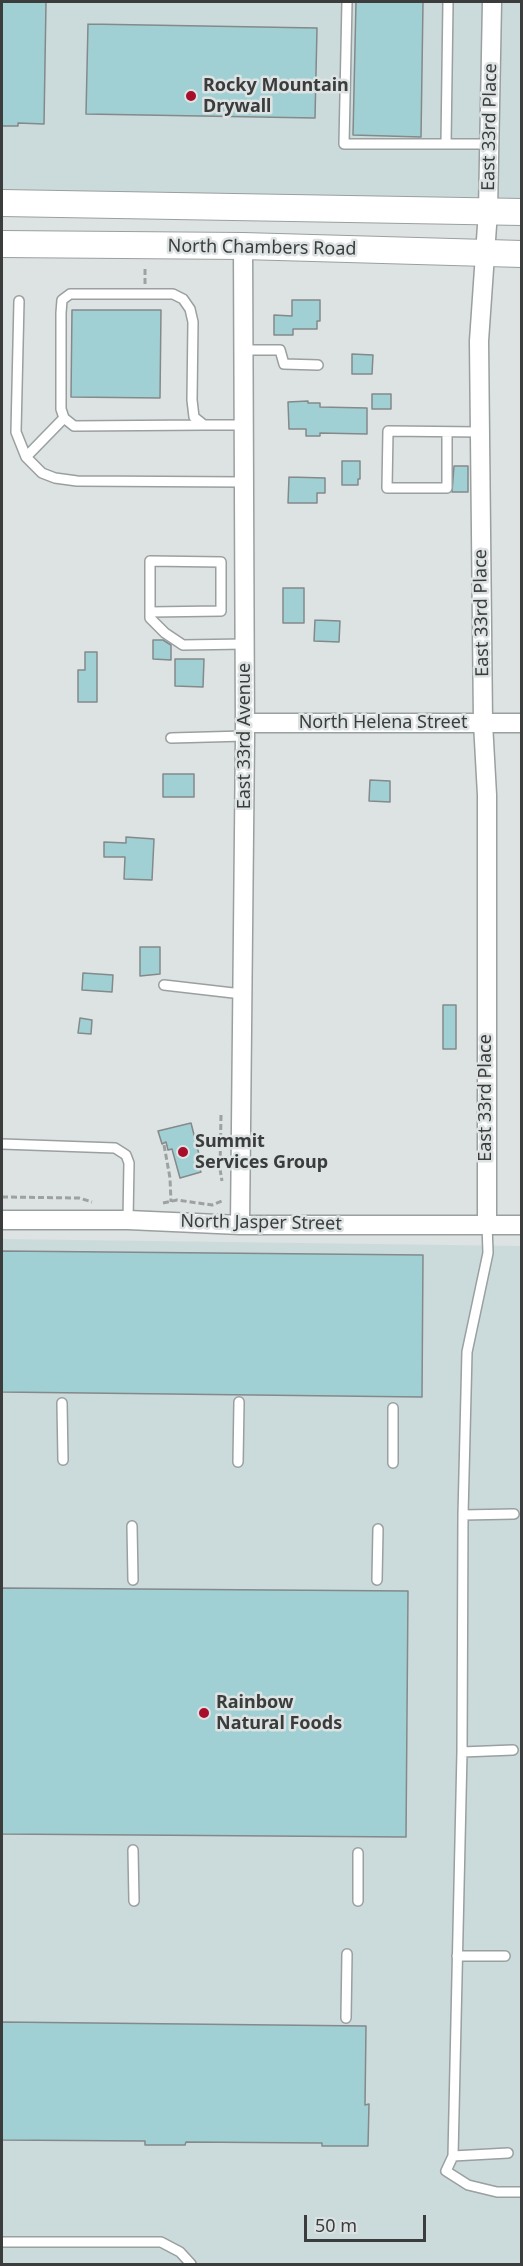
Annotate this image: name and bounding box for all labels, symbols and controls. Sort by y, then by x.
street label: East 33rd Place [478,63,502,191]
place label: Rocky Mountain Drywall [203,75,349,118]
marker: Rocky Mountain Drywall [184,89,198,103]
street label: North Chambers Road [167,236,357,260]
street label: East 33rd Place [470,549,494,677]
street label: East 33rd Avenue [234,663,256,809]
street label: North Helena Street [299,712,467,734]
street label: East 33rd Place [475,1034,497,1162]
place label: Summit Services Group [195,1131,328,1174]
marker: Summit Services Group [176,1145,190,1159]
street label: North Jasper Street [180,1211,342,1235]
place label: Rainbow Natural Foods [216,1692,342,1734]
marker: Rainbow Natural Foods [197,1706,211,1720]
scale bar [307,2203,428,2241]
text: 50 m [315,2213,357,2237]

